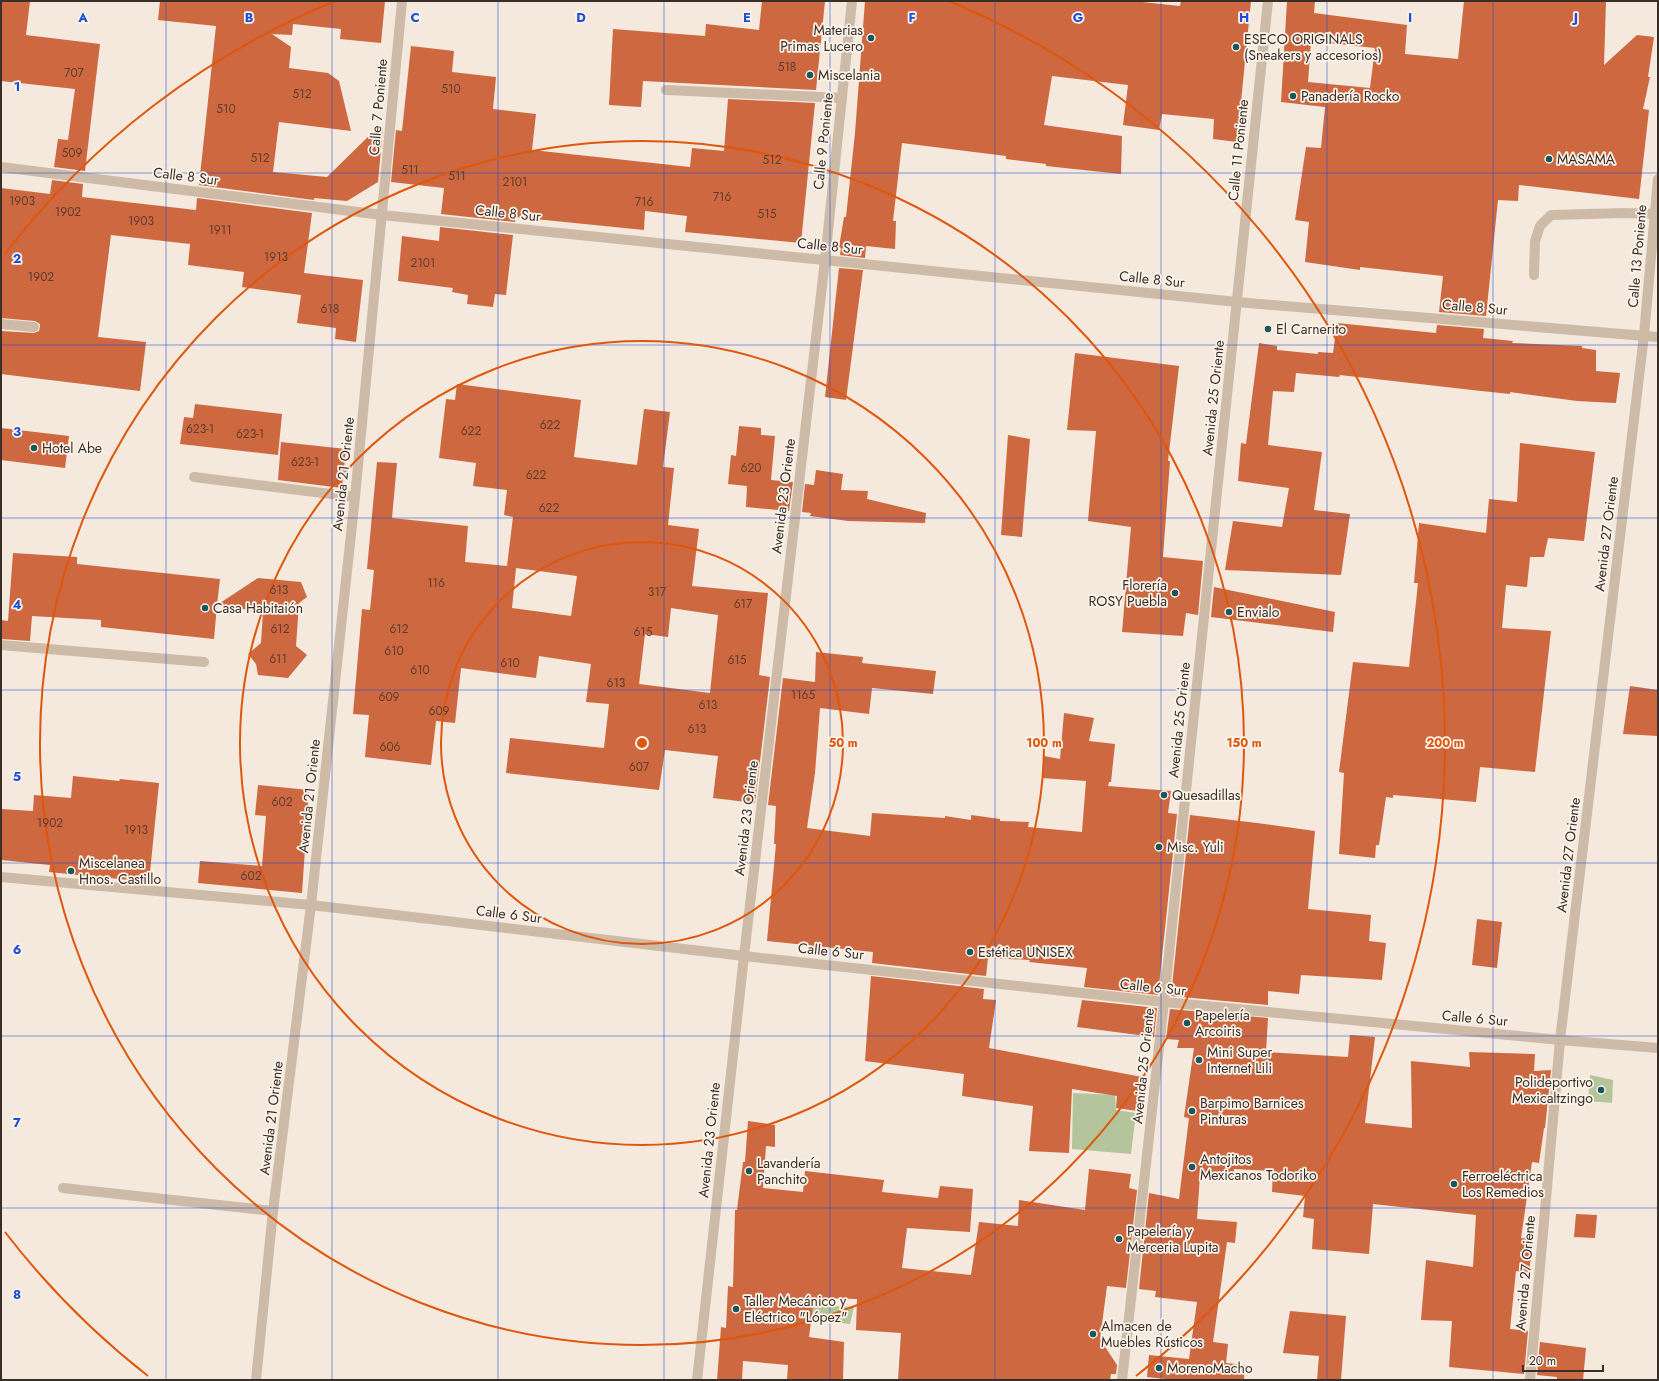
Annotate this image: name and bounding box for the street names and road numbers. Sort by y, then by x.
street label: Calle 7 Poniente [364,58,392,156]
street label: Calle 9 Poniente [808,91,838,191]
street label: Calle 11 Poniente [1223,98,1253,202]
street label: Calle 8 Sur [152,162,220,190]
street label: Calle 8 Sur [474,200,542,226]
street label: Calle 13 Poniente [1623,204,1651,308]
street label: Calle 8 Sur [796,233,864,259]
street label: Calle 8 Sur [1118,266,1186,292]
street label: Calle 8 Sur [1441,294,1509,320]
street label: Avenida 25 Oriente [1197,339,1229,457]
street label: Avenida 21 Oriente [327,416,359,532]
street label: Avenida 23 Oriente [766,437,800,555]
street label: Avenida 27 Oriente [1589,475,1623,593]
street label: Avenida 25 Oriente [1163,661,1195,779]
street label: Avenida 21 Oriente [293,738,325,854]
street label: Avenida 23 Oriente [729,759,763,877]
street label: Avenida 27 Oriente [1551,796,1585,914]
street label: Calle 6 Sur [475,900,543,928]
street label: Calle 6 Sur [797,938,865,964]
street label: Calle 6 Sur [1119,974,1187,1000]
street label: Calle 6 Sur [1441,1005,1509,1031]
street label: Avenida 25 Oriente [1127,1007,1159,1125]
street label: Avenida 21 Oriente [254,1060,288,1176]
street label: Avenida 23 Oriente [693,1081,725,1199]
street label: Avenida 27 Oriente [1510,1214,1540,1332]

